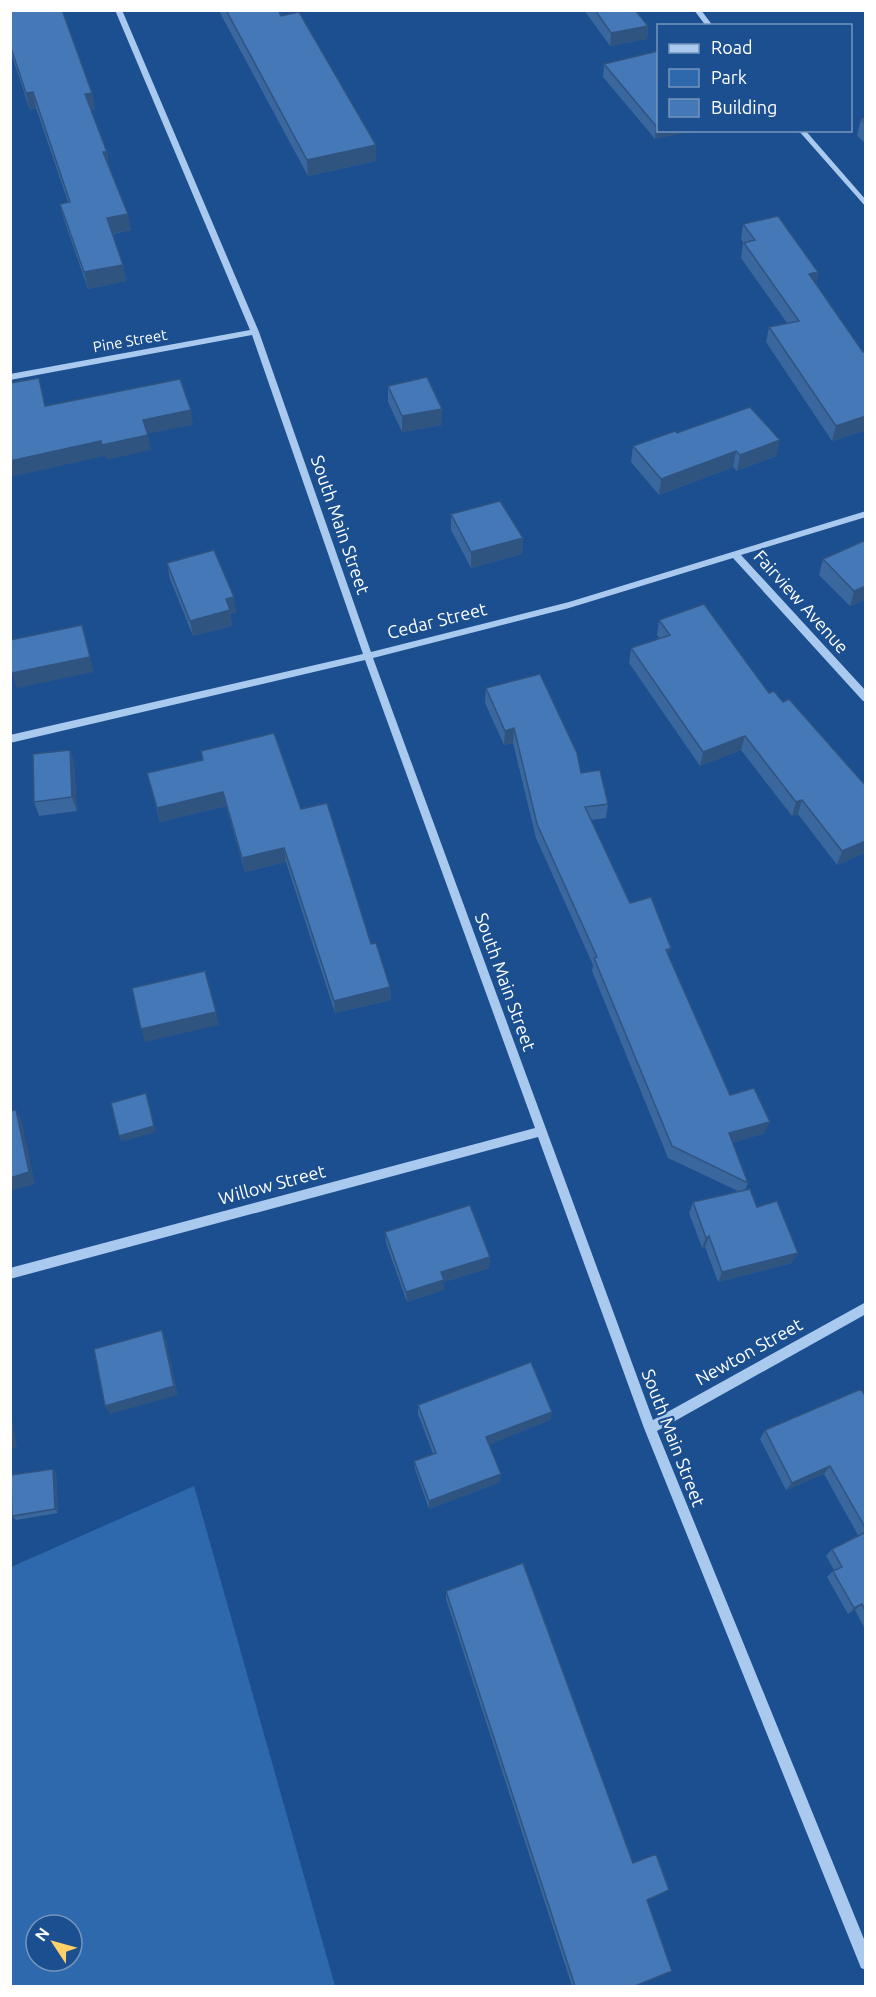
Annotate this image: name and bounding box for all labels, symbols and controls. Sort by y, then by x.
legend [657,24,852,132]
text: Road [711,37,753,57]
text: Park [711,67,747,87]
text: Building [711,97,777,117]
street label: Pine Street [92,326,168,355]
street label: South Main Street [308,453,374,597]
street label: Fairview Avenue [750,546,853,657]
street label: Cedar Street [385,598,489,642]
street label: South Main Street [472,910,540,1054]
street label: Willow Street [216,1160,327,1208]
street label: Newton Street [692,1314,805,1389]
street label: South Main Street [639,1366,709,1509]
north arrow [24,1913,84,1973]
text: N [31,1924,53,1944]

